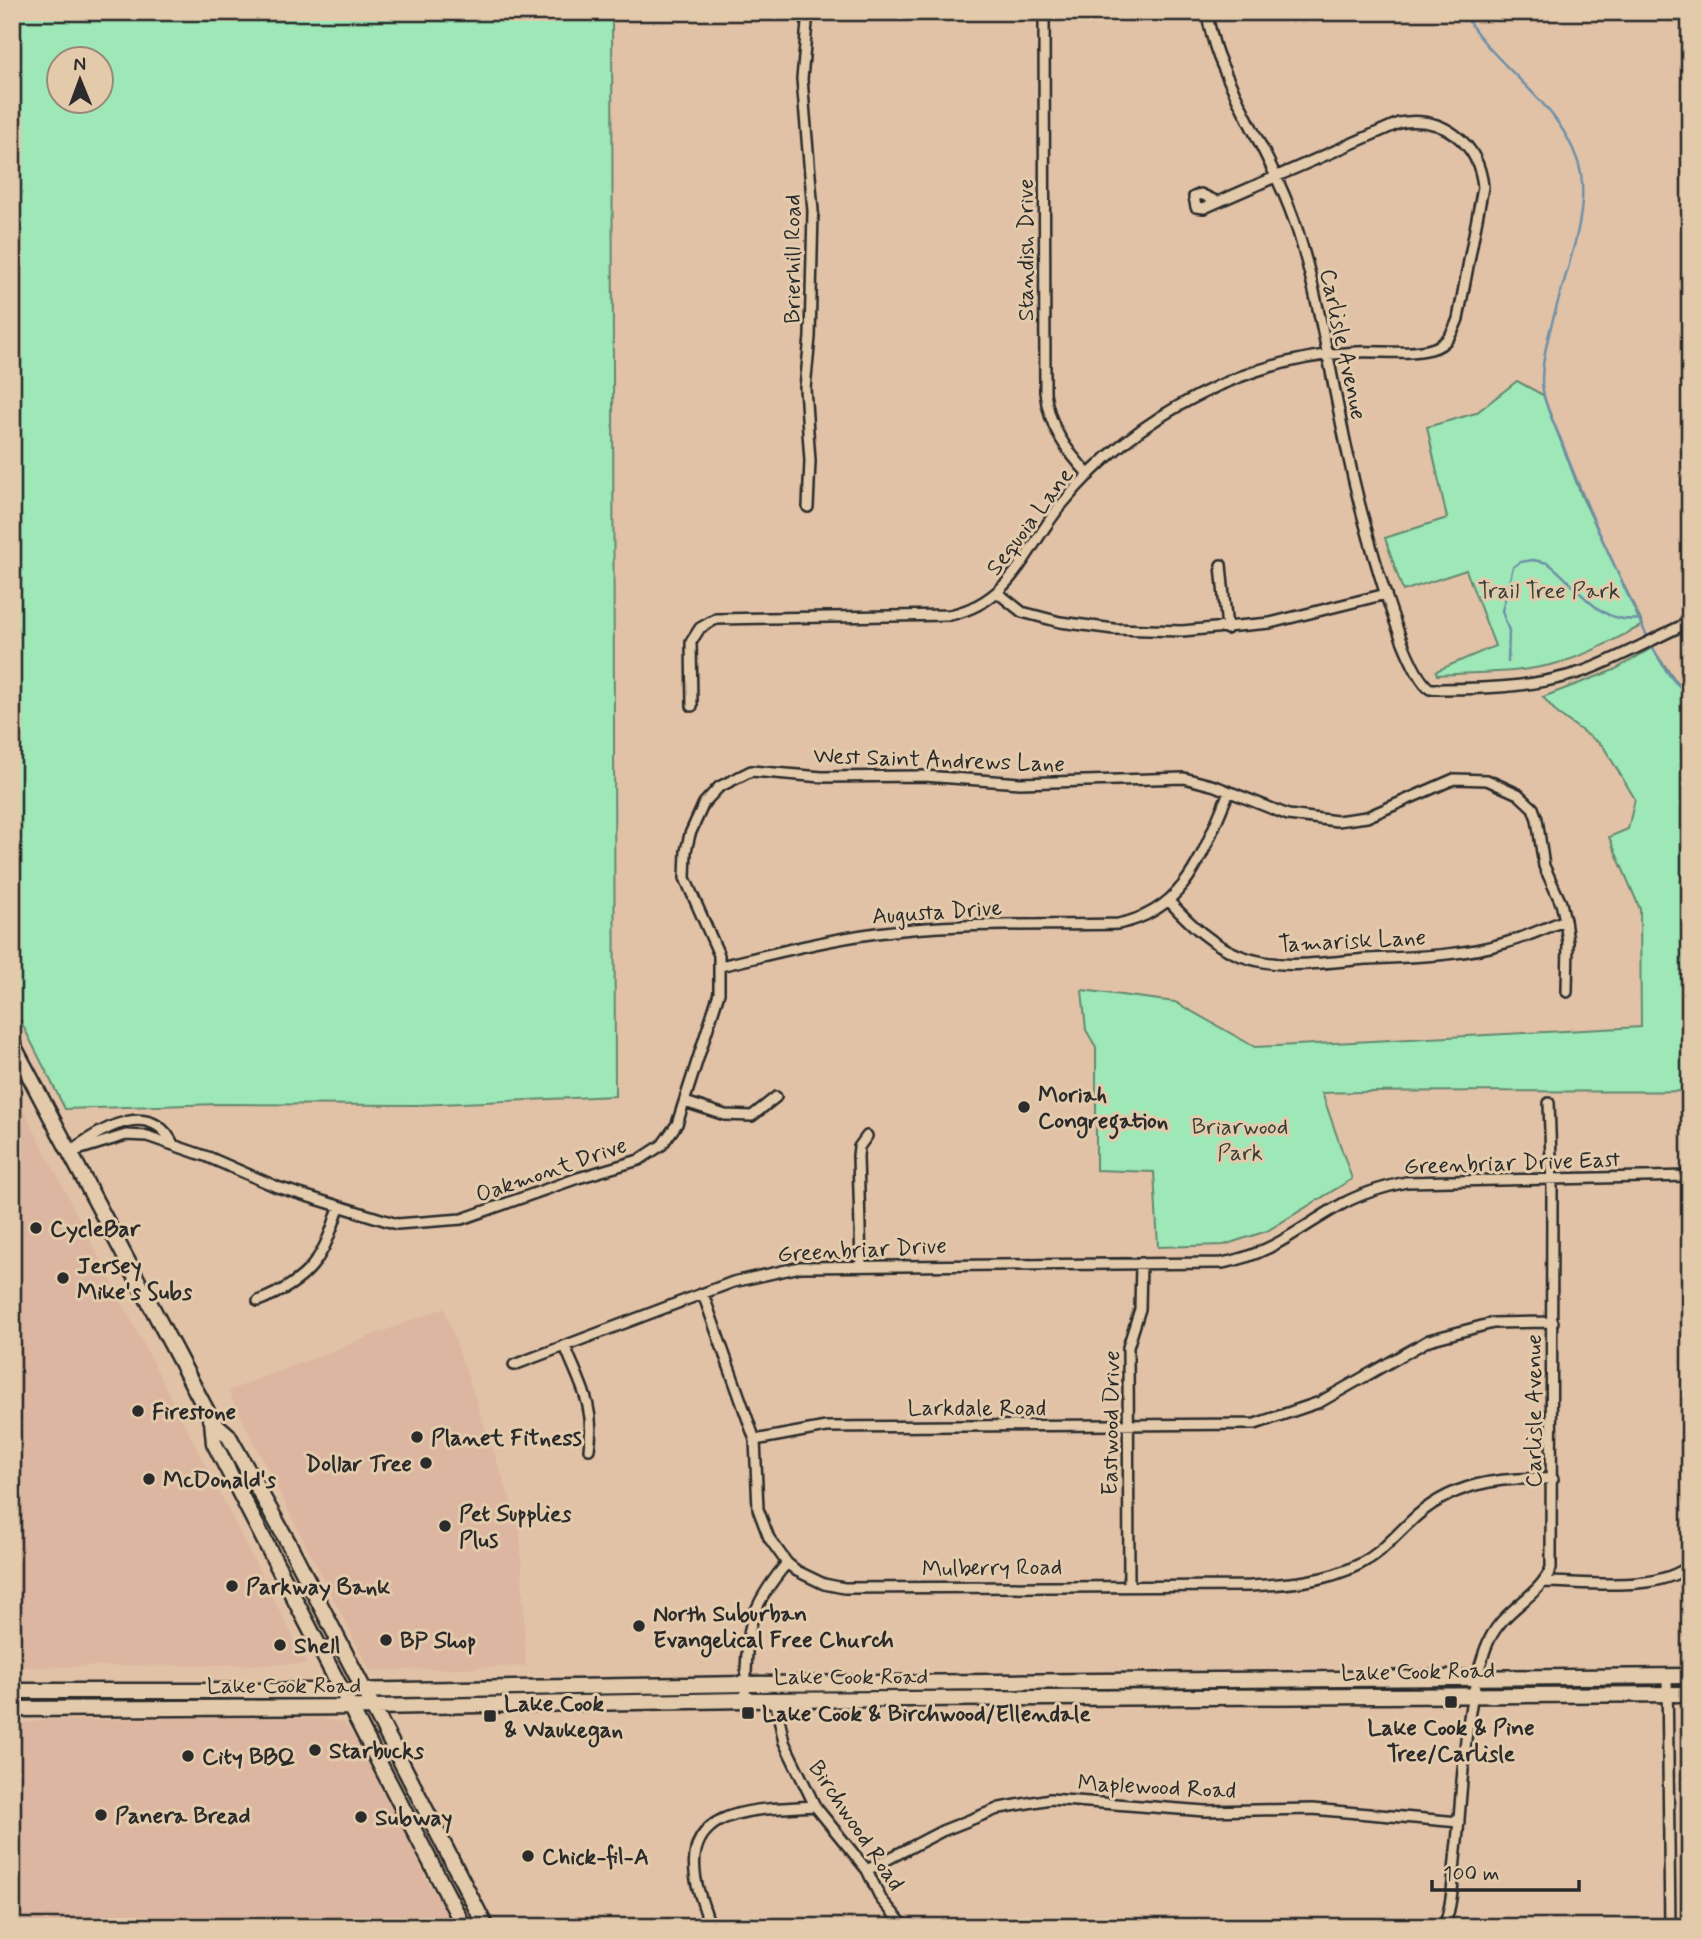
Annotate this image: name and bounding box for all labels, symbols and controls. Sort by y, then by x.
north arrow [46,46,116,116]
text: N [73,52,86,77]
street label: Standish Drive [1012,179,1042,321]
street label: Brierhill Road [779,194,809,324]
street label: Carlisle Avenue [1311,266,1373,423]
street label: Sequoia Lane [980,462,1081,582]
park label: Trail Tree Park [1478,577,1620,607]
street label: West Saint Andrews Lane [813,742,1065,780]
street label: Augusta Drive [871,893,1003,933]
street label: Tamarisk Lane [1277,923,1427,961]
place label: Moriah Congregation [1038,1081,1168,1140]
marker: Moriah Congregation [1016,1099,1032,1115]
park label: Briarwood Park [1192,1113,1288,1169]
street label: Oakmont Drive [472,1131,631,1211]
street label: Greenbriar Drive East [1403,1145,1621,1183]
place label: CycleBar [50,1215,141,1245]
marker: CycleBar [28,1220,44,1236]
street label: Greenbriar Drive [777,1232,947,1270]
place label: Jersey Mike's Subs [77,1252,193,1308]
marker: Jersey Mike's Subs [55,1270,71,1286]
street label: Carlisle Avenue [1520,1334,1550,1488]
street label: Eastwood Drive [1096,1350,1128,1496]
street label: Larkdale Road [908,1394,1046,1424]
place label: Firestone [152,1398,236,1428]
marker: Firestone [130,1403,146,1419]
place label: Planet Fitness [431,1424,582,1454]
marker: Planet Fitness [409,1429,425,1445]
place label: Dollar Tree [305,1450,412,1480]
marker: Dollar Tree [418,1455,434,1471]
place label: McDonald's [163,1466,277,1496]
marker: McDonald's [141,1471,157,1487]
place label: Pet Supplies Plus [459,1500,572,1556]
marker: Pet Supplies Plus [437,1518,453,1534]
street label: Mulberry Road [922,1553,1063,1585]
place label: Parkway Bank [246,1573,390,1603]
marker: Parkway Bank [224,1578,240,1594]
place label: North Suburban Evangelical Free Church [653,1600,894,1658]
marker: North Suburban Evangelical Free Church [631,1618,647,1634]
place label: BP Shop [400,1627,476,1657]
place label: Shell [294,1632,340,1662]
marker: BP Shop [378,1632,394,1648]
marker: Shell [272,1637,288,1653]
street label: Lake Cook Road [1341,1657,1495,1689]
street label: Lake Cook Road [774,1663,928,1693]
street label: Lake Cook Road [207,1672,361,1702]
place label: Lake Cook & Waukegan [504,1690,623,1748]
marker: Lake Cook & Pine Tree/Carlisle [1443,1694,1459,1710]
place label: Lake Cook & Birchwood/Ellendale [762,1700,1091,1730]
marker: Lake Cook & Birchwood/Ellendale [740,1705,756,1721]
marker: Lake Cook & Waukegan [482,1708,498,1724]
place label: Lake Cook & Pine Tree/Carlisle [1367,1714,1535,1770]
place label: Starbucks [329,1737,425,1767]
marker: Starbucks [307,1742,323,1758]
place label: City BBQ [202,1743,296,1773]
marker: City BBQ [180,1748,196,1764]
street label: Birchwood Road [801,1755,910,1897]
street label: Maplewood Road [1077,1769,1237,1807]
place label: Panera Bread [115,1802,250,1832]
place label: Subway [375,1804,453,1834]
marker: Panera Bread [93,1807,109,1823]
marker: Subway [353,1809,369,1825]
place label: Chick-fil-A [542,1843,649,1873]
marker: Chick-fil-A [520,1848,536,1864]
scale bar [1432,1848,1580,1892]
text: 100 m [1443,1860,1499,1888]

